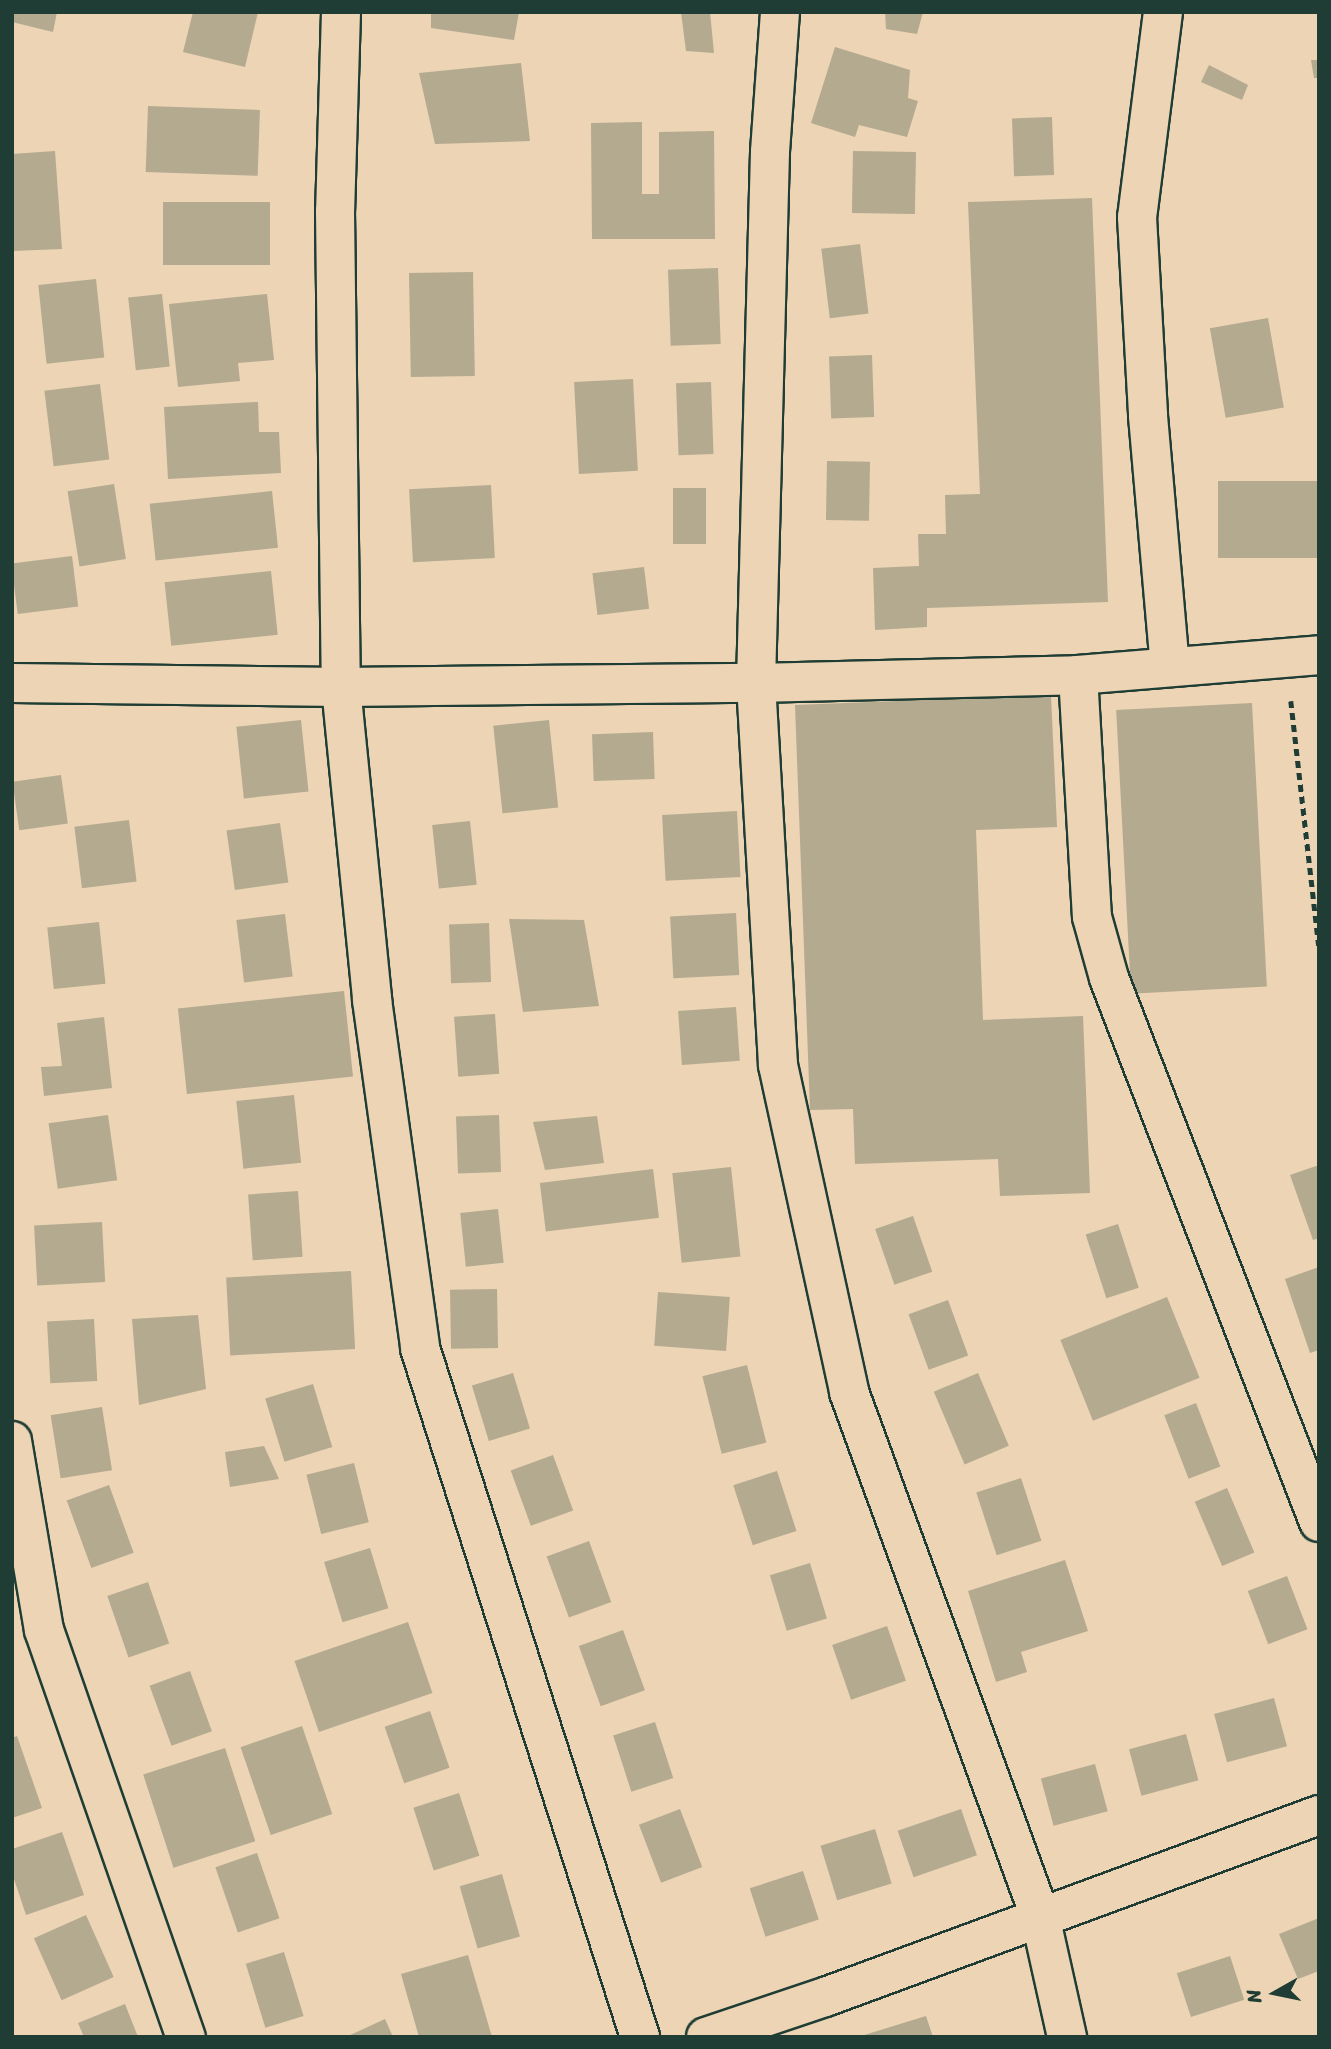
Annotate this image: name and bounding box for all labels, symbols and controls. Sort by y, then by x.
north arrow [1240,1958,1310,2028]
text: N [1236,1987,1271,2005]

